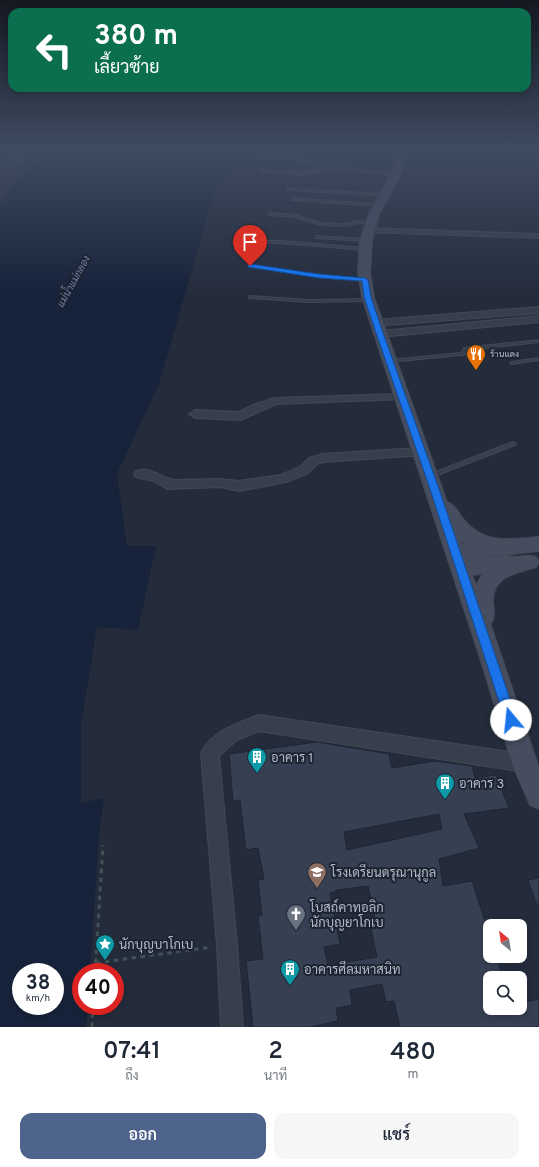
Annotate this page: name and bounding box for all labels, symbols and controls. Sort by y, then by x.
text: 380 m [94,19,178,55]
icon: left [28,24,80,76]
text: เลี้ยวซ้าย [94,57,160,80]
pin [233,225,267,266]
icon: arrive [239,231,261,253]
water label: แม่น้ำแม่กลอง [51,251,94,310]
restaurant icon: ร้านแดง [465,343,487,371]
place label: ร้านแดง [490,349,519,360]
position arrow [490,699,532,741]
building icon: อาคาร 1 [246,746,268,774]
place label: อาคาร 1 [271,751,313,767]
building icon: อาคาร 3 [434,772,456,800]
place label: อาคาร 3 [459,777,504,793]
school or university icon: โรงเดรียนดรุณานุกูล [306,861,328,889]
place label: โรงเดรียนดรุณานุกูล [330,863,436,882]
place label: โบสถ์คาทอลิก นักบุญยาโกเบ [309,898,384,932]
church icon: โบสถ์คาทอลิก นักบุญยาโกเบ [285,903,307,931]
north arrow [483,919,527,963]
map controls [483,919,527,1015]
place icon: นักบุญบาโกเบ [94,933,116,961]
place label: นักบุญบาโกเบ [119,936,193,954]
building icon: อาคารศีลมหาสนิท [279,958,301,986]
place label: อาคารศีลมหาสนิท [304,960,401,979]
speed limit sign: 40 [72,963,124,1015]
text: 38 [26,971,50,997]
button: search [483,971,527,1015]
text: km/h [26,992,50,1005]
text: 07:41 [103,1037,161,1067]
text: 2 [268,1037,283,1067]
text: 480 [390,1038,436,1068]
text: m [408,1067,419,1083]
text: ถึง [125,1069,139,1085]
text: นาที [264,1069,287,1085]
button: ออก [20,1113,266,1159]
button: แชร์ [274,1113,519,1159]

